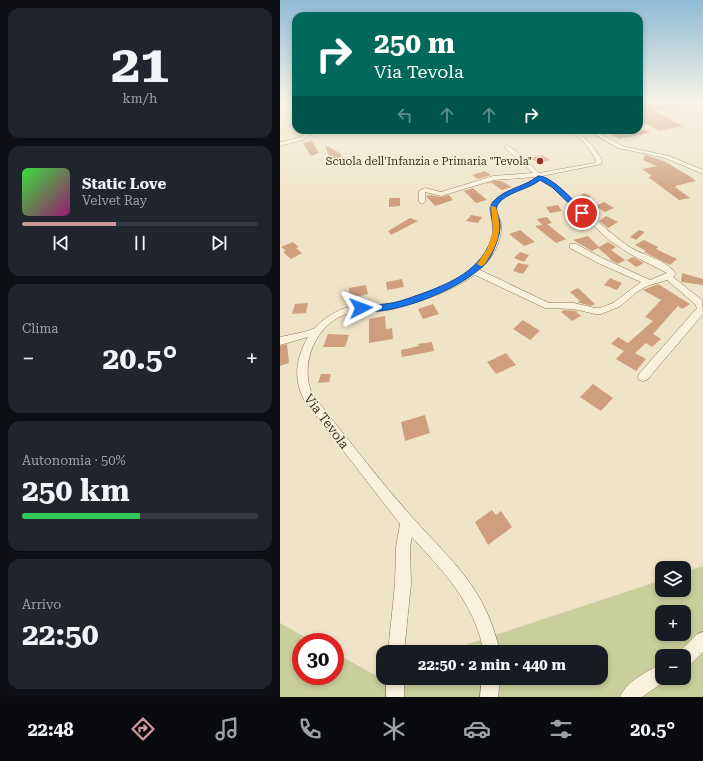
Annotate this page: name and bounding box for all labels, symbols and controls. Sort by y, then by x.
text: 250 m [374,27,455,60]
icon: right [308,28,360,80]
text: 21 [111,34,169,95]
text: Via Tevola [374,61,464,82]
text: km/h [123,91,157,106]
icon: left [394,104,416,126]
icon: ahead [436,104,458,126]
icon: ahead [478,104,500,126]
icon: right [520,104,542,126]
place label: Scuola dell'Infanzia e Primaria "Tevola" [326,155,532,168]
marker: Scuola dell'Infanzia e Primaria "Tevola" [535,156,545,166]
text: Static Love [82,175,166,193]
text: Velvet Ray [82,193,147,208]
pin [565,196,599,230]
icon: arrive [571,202,593,224]
icon: previous [50,232,72,254]
icon: pause [129,232,151,254]
icon: next [208,232,230,254]
position arrow [340,287,382,329]
text: Clima [22,321,58,336]
text: 20.5° [103,341,177,376]
text: − [22,346,34,371]
text: + [246,346,258,371]
street label: Via Tevola [301,391,352,452]
text: Autonomia · 50% [22,453,126,468]
text: 250 km [22,473,130,508]
map controls [655,561,691,685]
button: layers [655,561,691,597]
text: Arrivo [22,597,61,612]
button: + [655,605,691,641]
text: 22:50 [22,617,99,652]
speed limit sign: 30 [292,633,344,685]
button: − [655,649,691,685]
text: 22:50 · 2 min · 440 m [418,656,566,674]
icon: directions [129,715,157,743]
icon: music [213,715,241,743]
icon: phone [296,715,324,743]
icon: climate [380,715,408,743]
icon: car [463,715,491,743]
icon: filters [547,715,575,743]
text: 22:48 [28,719,74,740]
text: 20.5° [630,719,675,740]

